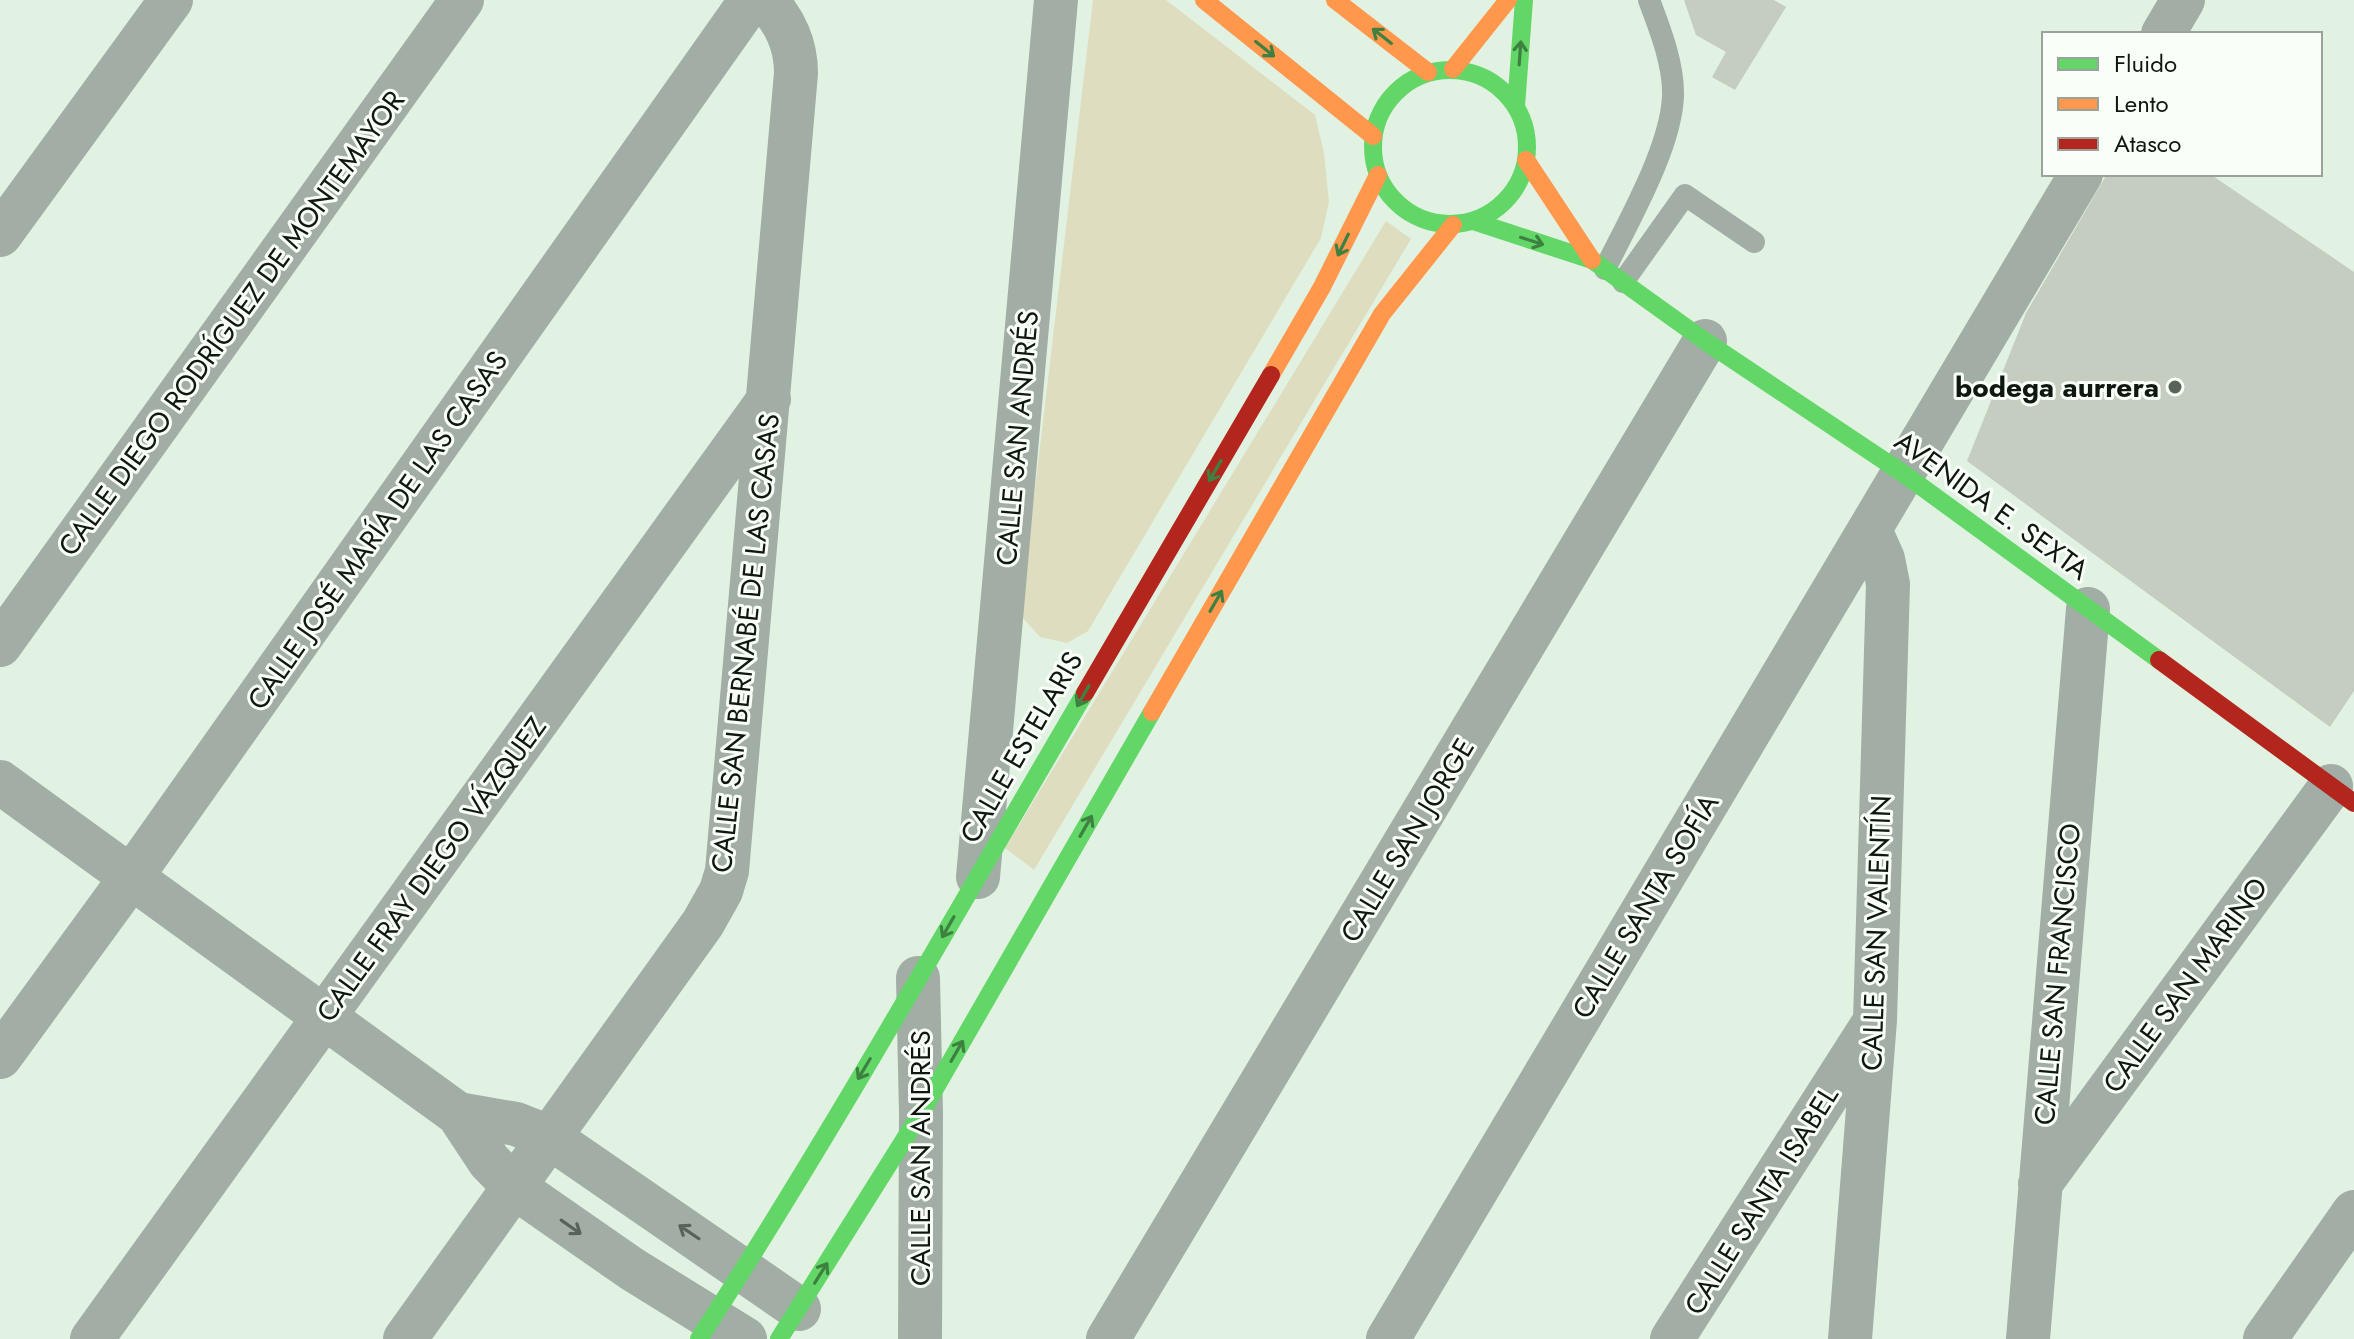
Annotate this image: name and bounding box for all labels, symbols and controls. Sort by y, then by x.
one-way arrow [1372,28,1393,45]
legend [2042,32,2322,176]
one-way arrow [1254,40,1275,58]
one-way arrow [1513,40,1528,67]
text: Fluido [2114,46,2177,81]
street label: CALLE DIEGO RODRÍGUEZ DE MONTEMAYOR [48,82,415,564]
text: Lento [2114,86,2169,121]
text: Atasco [2114,126,2181,161]
one-way arrow [1335,233,1350,257]
one-way arrow [1520,234,1545,249]
street label: CALLE SAN ANDRÉS [986,309,1049,567]
street label: CALLE JOSÉ MARÍA DE LAS CASAS [237,343,517,718]
place label: bodega aurrera [1955,367,2159,408]
marker: bodega aurrera [2166,378,2184,396]
street label: CALLE SAN BERNABÉ DE LAS CASAS [701,411,790,875]
street label: AVENIDA E. SEXTA [1886,421,2098,590]
one-way arrow [1207,459,1223,482]
one-way arrow [1208,590,1224,613]
street label: CALLE ESTELARIS [950,644,1093,851]
one-way arrow [1075,684,1091,707]
street label: CALLE FRAY DIEGO VÁZQUEZ [307,708,556,1030]
street label: CALLE SAN JORGE [1330,730,1485,950]
street label: CALLE SANTA SOFÍA [1562,786,1729,1026]
street label: CALLE SAN VALENTÍN [1851,795,1902,1071]
one-way arrow [1079,815,1095,838]
street label: CALLE SAN FRANCISCO [2024,821,2091,1127]
street label: CALLE SAN MARINO [2093,869,2278,1102]
one-way arrow [940,915,956,938]
street label: CALLE SAN ANDRÉS [900,1030,941,1286]
one-way arrow [950,1040,965,1064]
one-way arrow [855,1057,871,1080]
street label: CALLE SANTA ISABEL [1674,1077,1849,1323]
one-way arrow [560,1218,582,1235]
one-way arrow [679,1224,701,1241]
one-way arrow [813,1263,830,1285]

